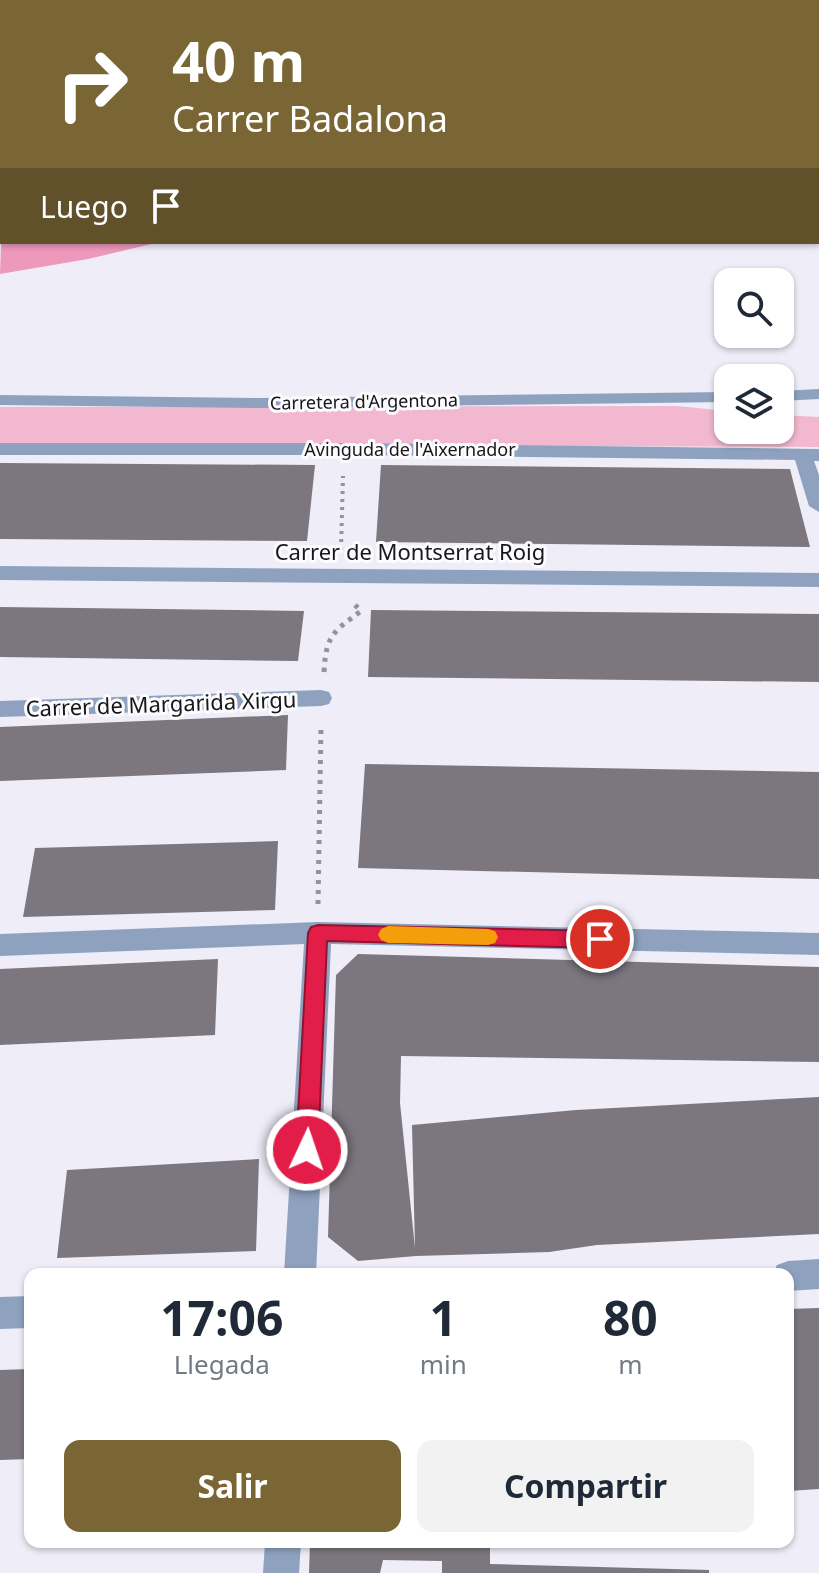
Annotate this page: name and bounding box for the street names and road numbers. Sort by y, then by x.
street label: Carretera d'Argentona [270,387,458,415]
street label: Avinguda de l'Aixernador [304,437,516,461]
street label: Carrer de Montserrat Roig [275,536,545,566]
street label: Carrer de Margarida Xirgu [25,683,297,723]

